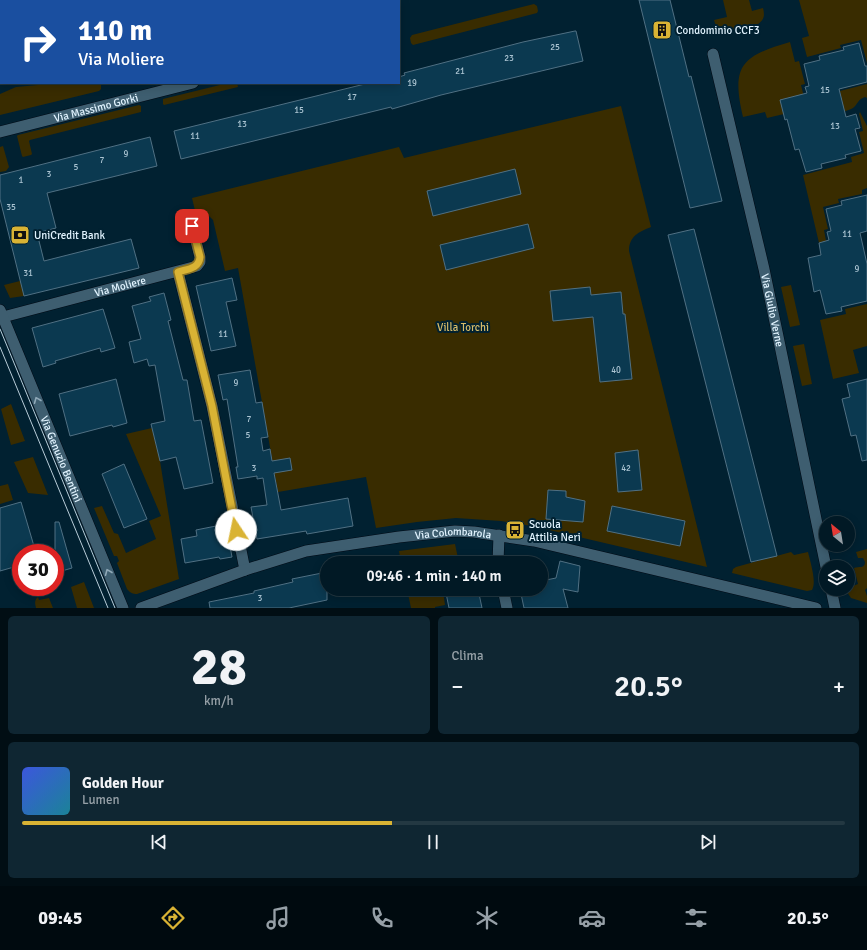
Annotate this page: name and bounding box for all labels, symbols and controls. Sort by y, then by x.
text: 110 m [78,14,152,48]
icon: right [12,16,64,68]
building icon: Condominio CCF3 [651,19,673,41]
place label: Condominio CCF3 [676,24,760,37]
house number: 25 [550,42,560,53]
text: Via Moliere [78,48,165,70]
house number: 23 [504,53,514,64]
house number: 21 [455,66,465,77]
house number: 19 [407,78,417,89]
house number: 15 [820,85,830,96]
street label: Via Massimo Gorki [52,91,140,125]
house number: 17 [347,92,357,103]
house number: 15 [294,105,304,116]
house number: 13 [237,119,247,130]
house number: 13 [830,121,840,132]
house number: 11 [190,131,200,142]
house number: 9 [124,149,129,160]
house number: 7 [100,155,105,166]
house number: 5 [74,162,79,173]
house number: 3 [47,169,52,180]
house number: 1 [19,175,24,186]
house number: 35 [6,202,16,213]
pin [175,209,209,243]
icon: arrive [181,215,203,237]
bank icon: UniCredit Bank [9,224,31,246]
place label: UniCredit Bank [34,229,106,242]
house number: 11 [842,229,852,240]
house number: 9 [855,264,860,275]
house number: 31 [23,268,33,279]
street label: Via Giulio Verne [758,272,786,348]
street label: Via Moliere [93,274,147,300]
park label: Villa Torchi [437,321,489,334]
house number: 11 [218,329,228,340]
house number: 40 [611,365,621,376]
house number: 9 [234,378,239,389]
one-way arrow [34,397,42,404]
street label: Via Genuzio Bentini [37,414,85,504]
house number: 7 [247,414,252,425]
house number: 5 [246,430,251,441]
house number: 3 [252,463,257,474]
house number: 42 [621,463,631,474]
position arrow [215,509,257,551]
north arrow [819,516,855,552]
map controls [819,516,855,596]
place label: Scuola Attilia Neri [529,518,581,544]
bus stop icon: Scuola Attilia Neri [504,519,526,541]
street label: Via Colombarola [414,525,493,542]
speed limit sign: 30 [12,544,64,596]
button: layers [819,560,855,596]
text: 09:46 · 1 min · 140 m [367,567,501,585]
one-way arrow [105,568,113,575]
house number: 3 [258,593,263,604]
text: 28 [191,635,247,699]
text: Clima [452,648,484,664]
text: 20.5° [614,668,682,705]
text: − [452,673,463,700]
text: + [833,673,845,700]
text: km/h [204,693,233,709]
text: Golden Hour [82,774,164,792]
text: Lumen [82,792,120,808]
icon: previous [148,831,170,853]
icon: pause [422,831,444,853]
icon: next [697,831,719,853]
icon: directions [159,904,187,932]
icon: music [264,904,292,932]
icon: phone [368,904,396,932]
icon: climate [473,904,501,932]
icon: car [578,904,606,932]
icon: filters [682,904,710,932]
text: 09:45 [38,907,83,929]
text: 20.5° [787,907,829,929]

